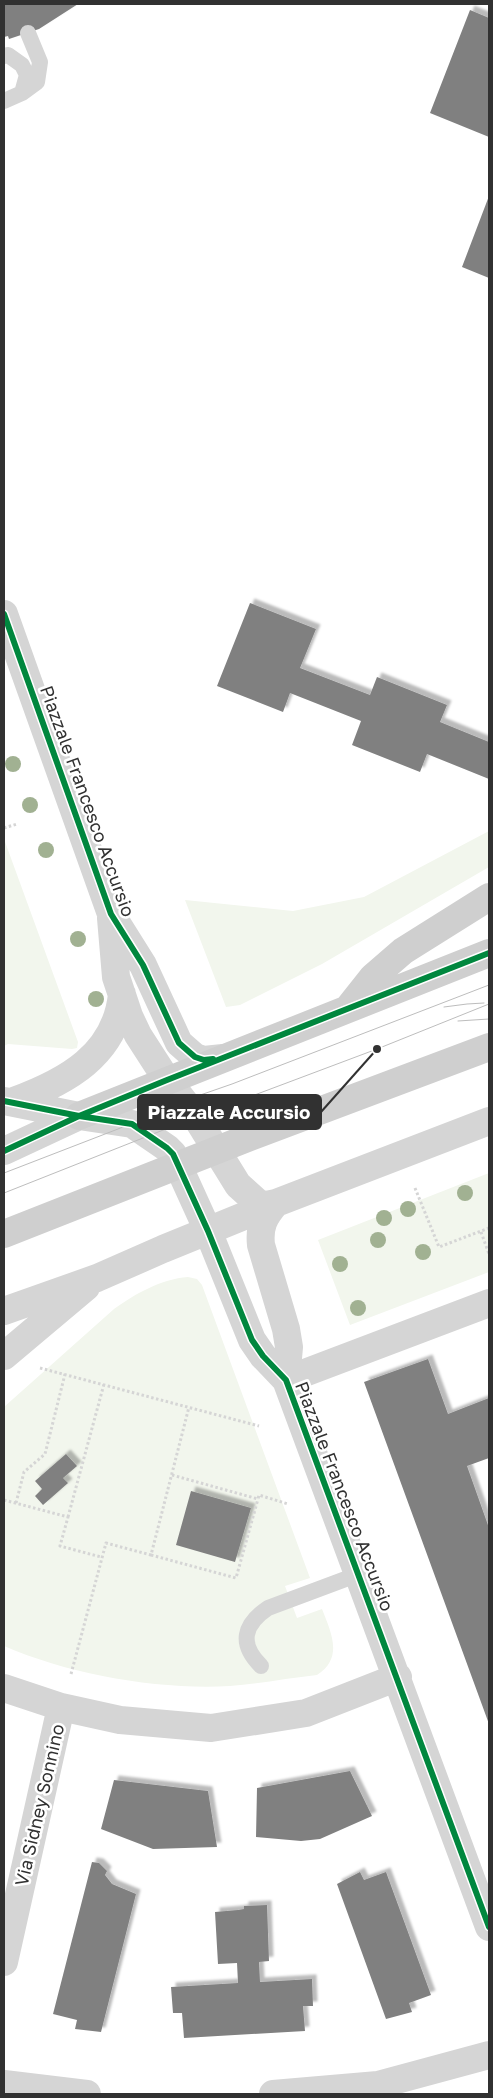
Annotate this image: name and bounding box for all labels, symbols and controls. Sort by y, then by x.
street label: Piazzale Francesco Accursio [36,682,140,920]
callout: Piazzale Accursio [138,1095,321,1129]
text: Piazzale Accursio [148,1100,310,1123]
street label: Piazzale Francesco Accursio [291,1378,399,1614]
street label: Via Sidney Sonnino [10,1722,68,1888]

